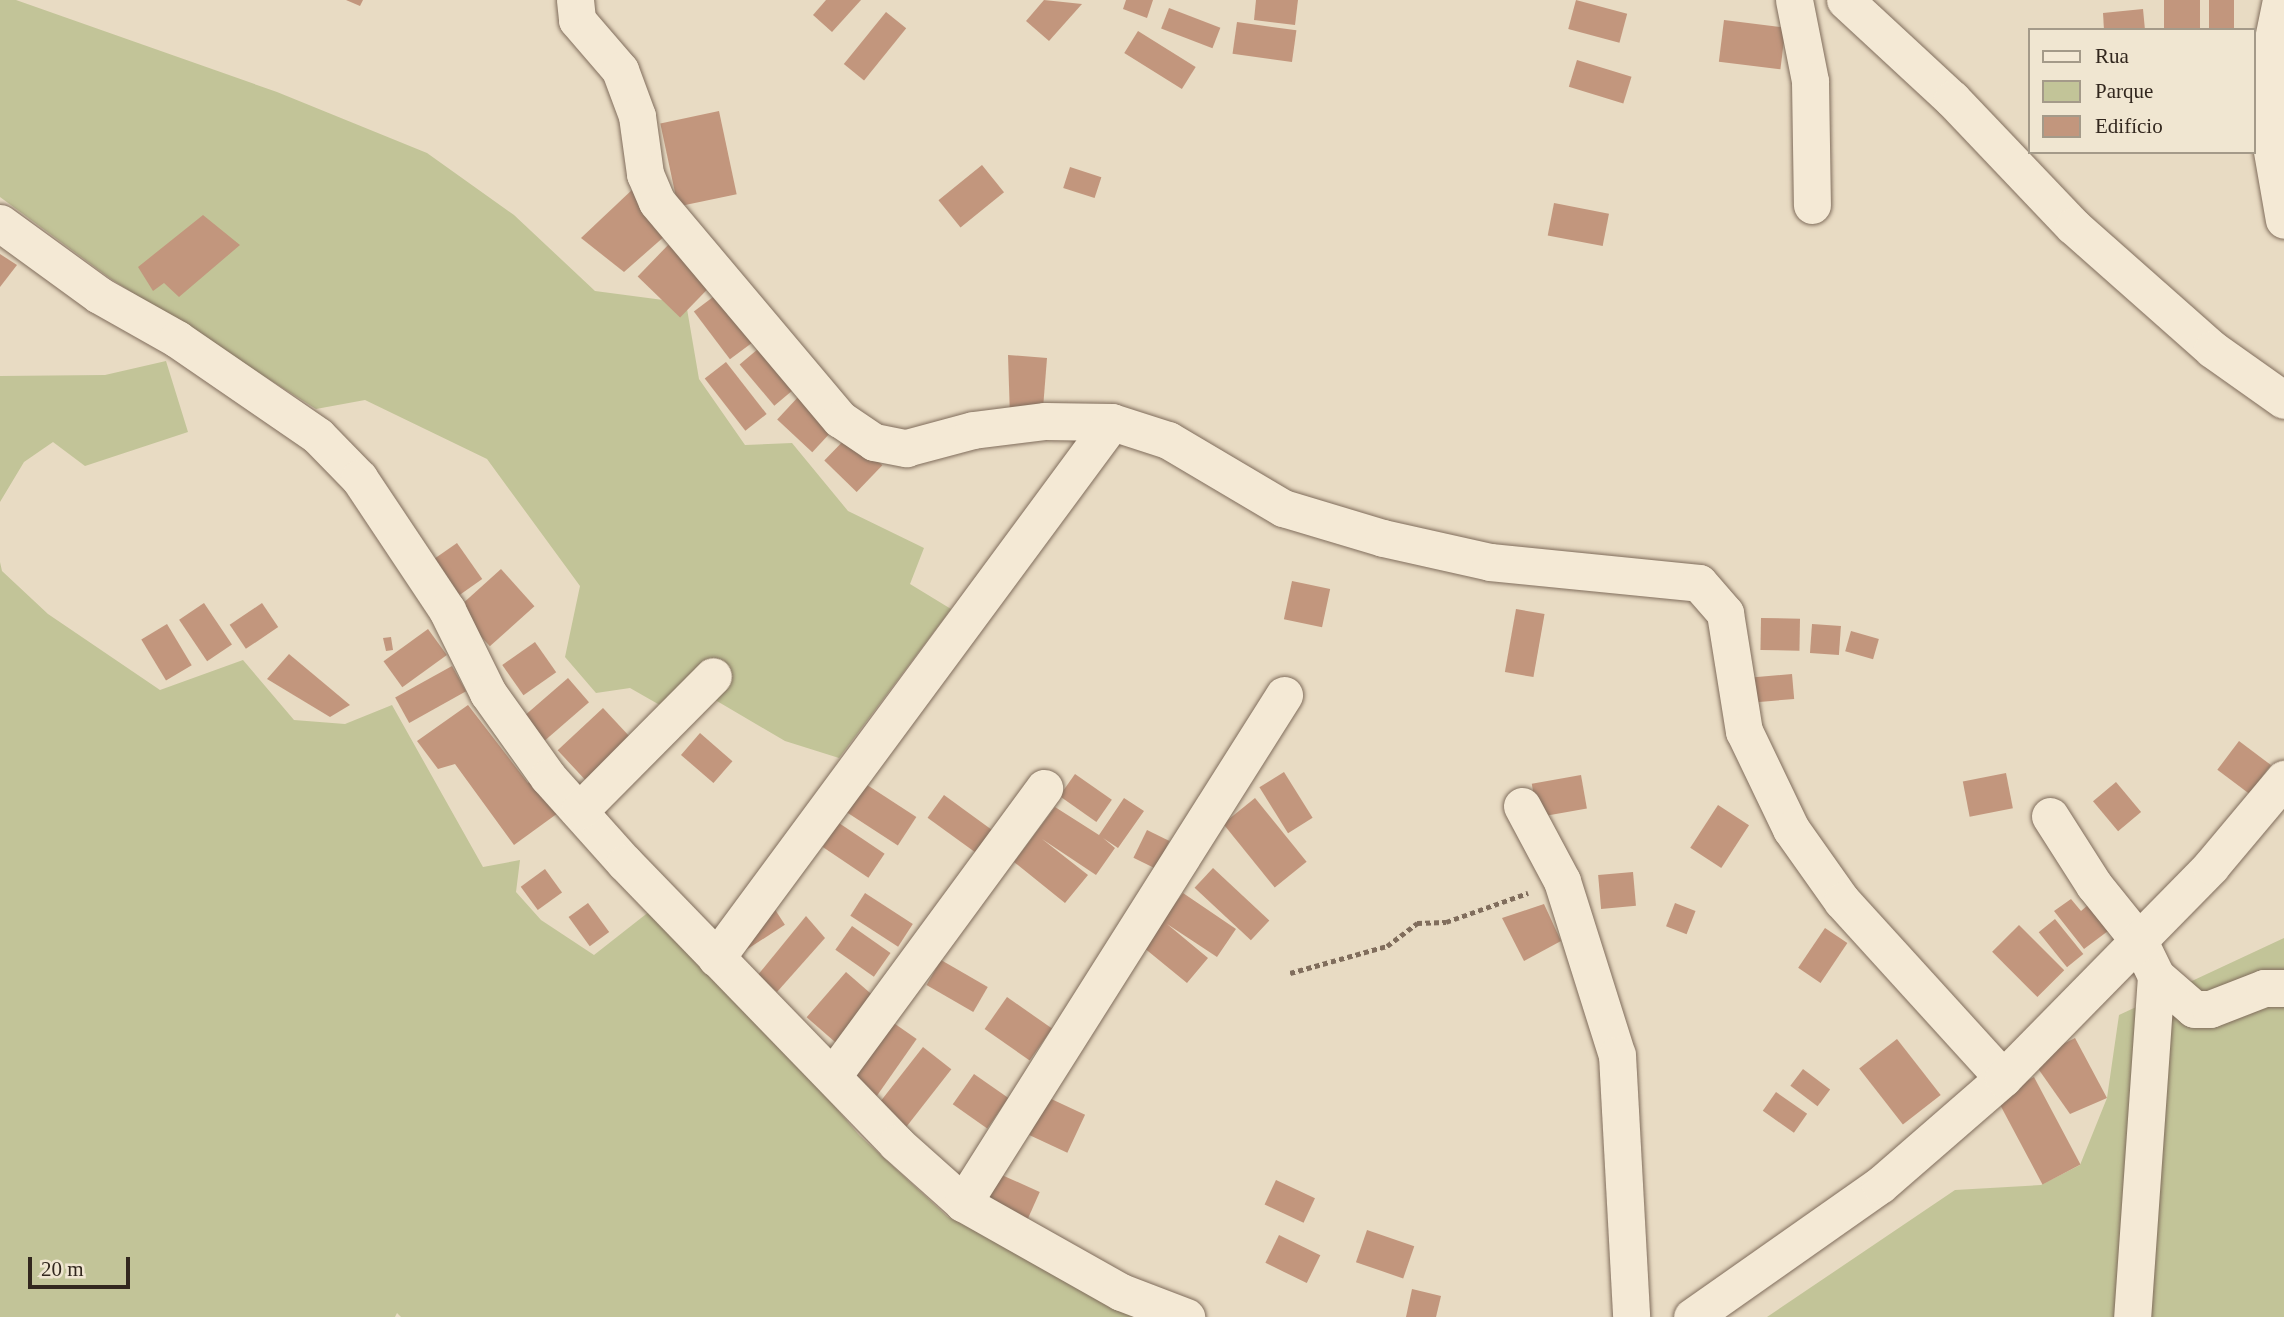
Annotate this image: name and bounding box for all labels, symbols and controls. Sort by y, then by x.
legend [2028,28,2256,154]
text: Rua [2095,44,2129,68]
text: Parque [2095,79,2153,103]
text: Edifício [2095,114,2163,138]
scale bar [32,1244,133,1288]
text: 20 m [41,1257,84,1281]

